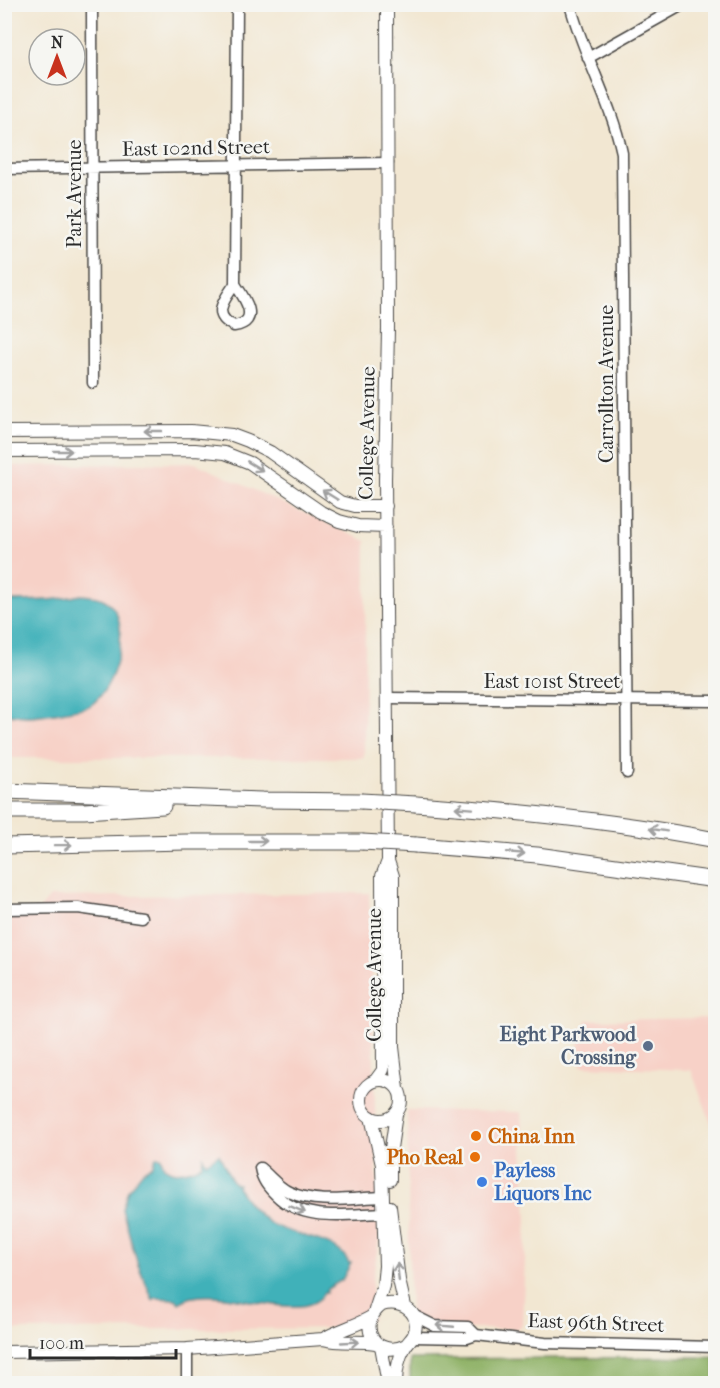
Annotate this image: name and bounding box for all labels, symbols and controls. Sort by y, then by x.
north arrow [27,27,87,87]
text: N [51,33,64,52]
street label: East 102nd Street [122,135,270,161]
street label: Park Avenue [63,140,86,248]
street label: Carrollton Avenue [595,305,618,463]
street label: College Avenue [354,366,380,500]
one-way arrow [143,425,163,437]
one-way arrow [52,445,72,457]
one-way arrow [246,460,263,472]
one-way arrow [321,489,338,502]
street label: East 101st Street [484,670,620,693]
one-way arrow [455,802,475,813]
one-way arrow [648,824,668,835]
one-way arrow [247,835,267,847]
one-way arrow [52,839,72,850]
one-way arrow [506,848,526,859]
street label: College Avenue [363,908,386,1042]
place label: Eight Parkwood Crossing [499,1023,637,1069]
marker: Eight Parkwood Crossing [641,1039,655,1053]
place label: China Inn [488,1125,575,1148]
marker: China Inn [469,1129,483,1143]
place label: Pho Real [386,1146,463,1169]
marker: Pho Real [468,1150,482,1164]
place label: Payless Liquors Inc [494,1159,592,1205]
marker: Payless Liquors Inc [475,1175,489,1189]
one-way arrow [287,1204,306,1215]
one-way arrow [393,1263,404,1282]
street label: East 96th Street [527,1309,665,1337]
one-way arrow [435,1320,455,1331]
scale bar [30,1322,176,1360]
text: 100 m [39,1333,84,1354]
one-way arrow [339,1336,359,1347]

